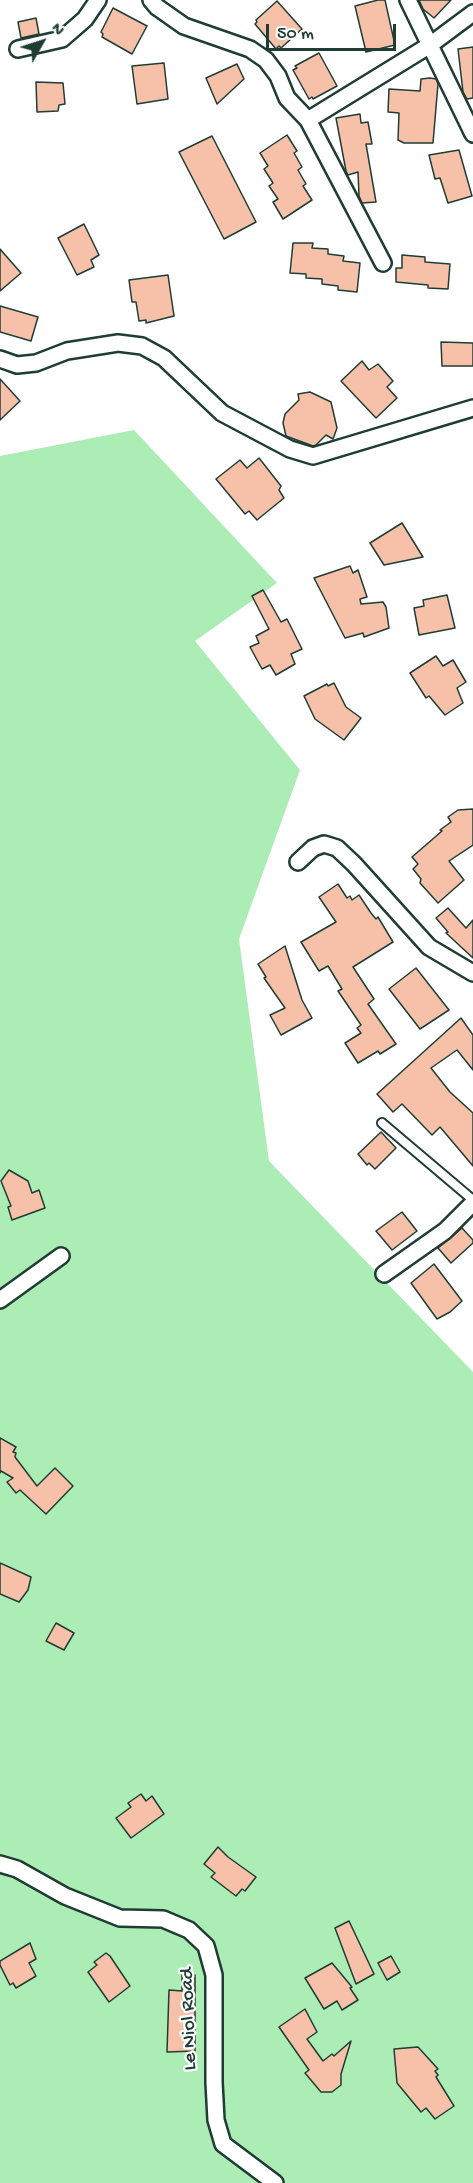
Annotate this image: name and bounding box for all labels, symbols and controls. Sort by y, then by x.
north arrow [12,12,72,72]
scale bar [269,12,400,50]
text: N [46,20,67,40]
text: 50 m [277,24,314,45]
street label: Le Niol Road [176,1967,204,2071]

